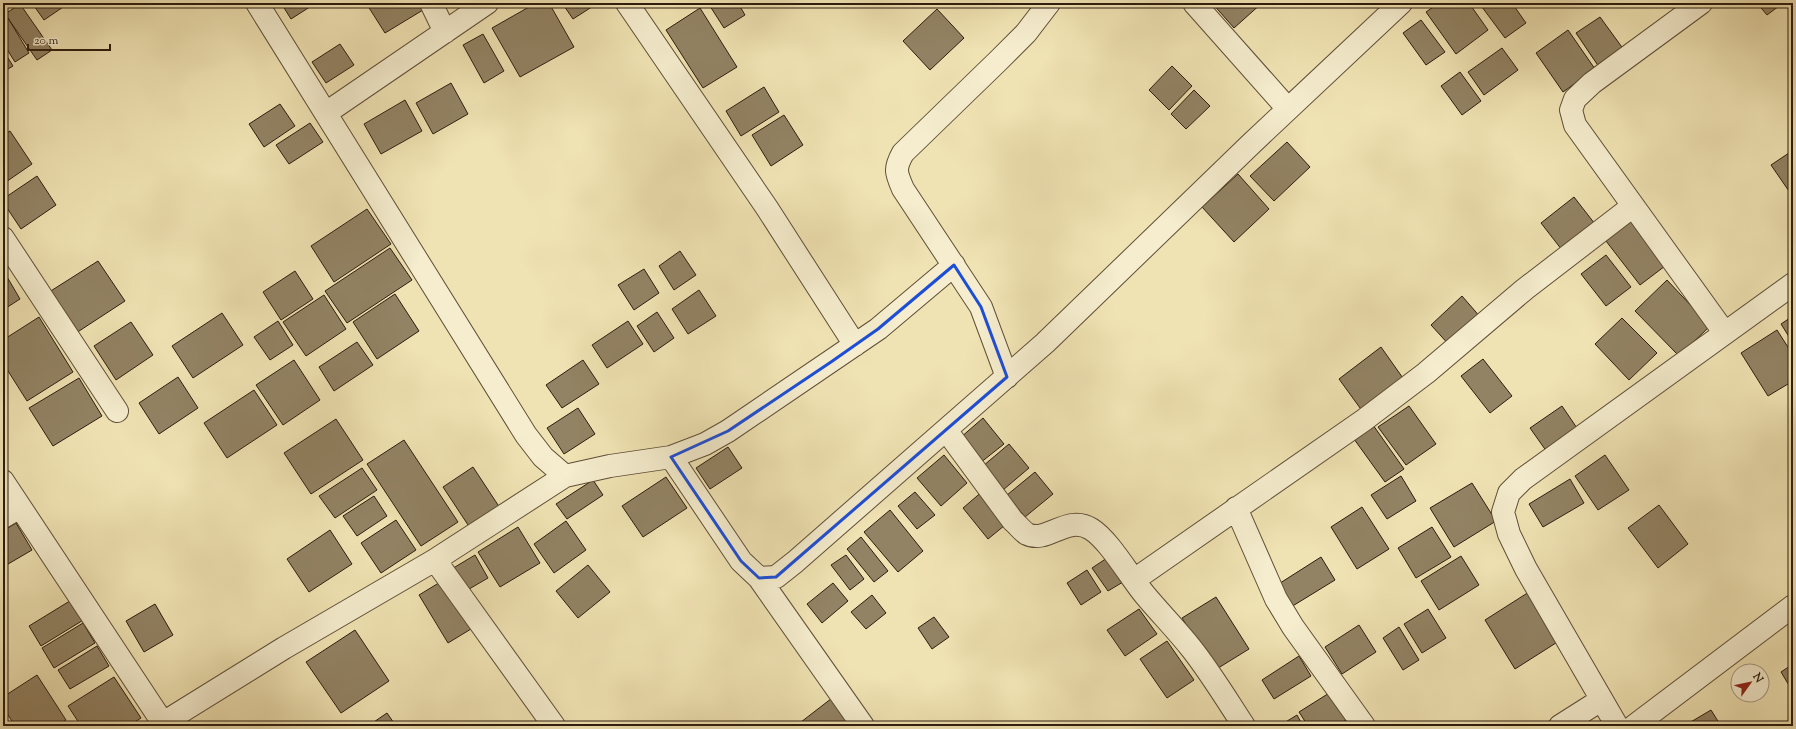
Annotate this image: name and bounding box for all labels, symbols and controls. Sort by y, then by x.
scale bar [28,26,110,52]
text: 20 m [34,32,59,50]
north arrow [1730,663,1770,703]
text: N [1748,669,1767,686]

